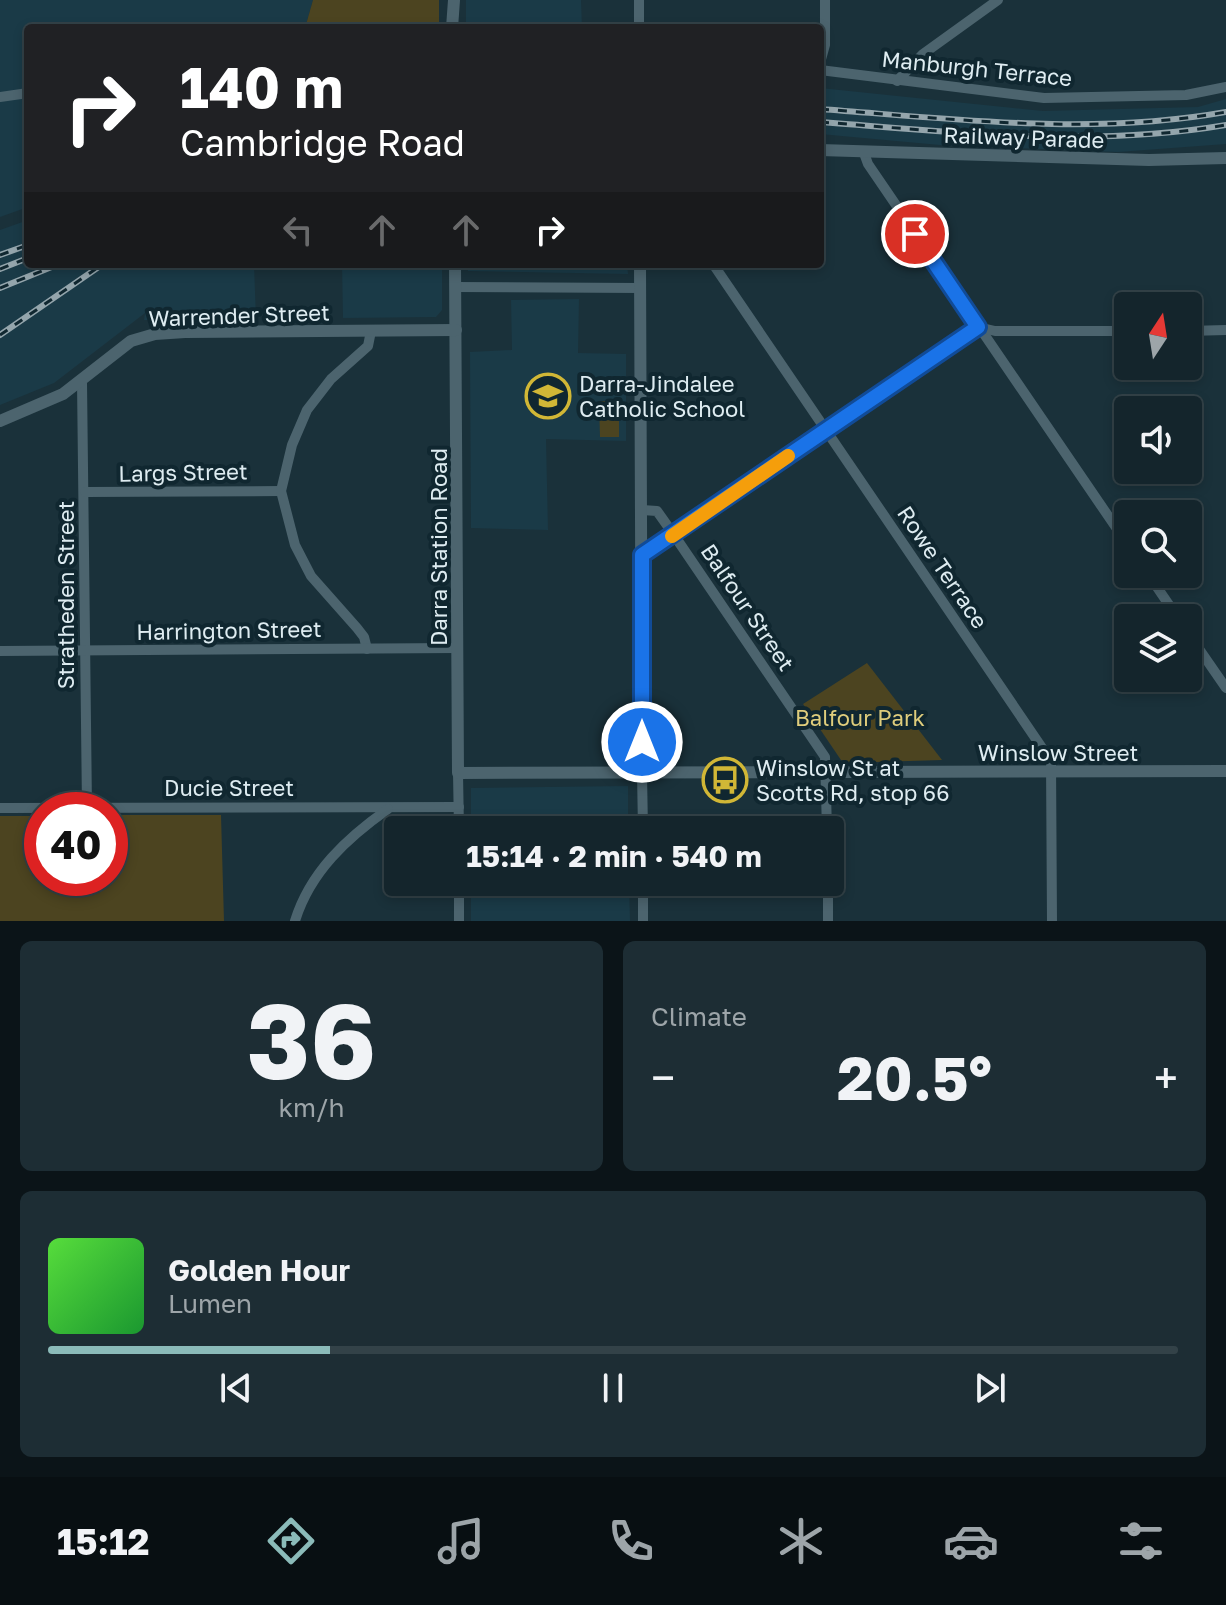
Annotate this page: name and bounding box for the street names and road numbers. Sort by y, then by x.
street label: Manburgh Terrace [881,45,1073,91]
street label: Railway Parade [943,121,1105,153]
street label: Warrender Street [148,298,330,332]
street label: Darra Station Road [425,448,452,646]
street label: Largs Street [118,457,248,487]
street label: Stratheden Street [52,501,79,689]
street label: Rowe Terrace [892,501,994,633]
street label: Balfour Street [696,538,800,676]
street label: Harrington Street [136,615,322,645]
street label: Winslow Street [978,739,1138,766]
street label: Ducie Street [164,774,294,801]

